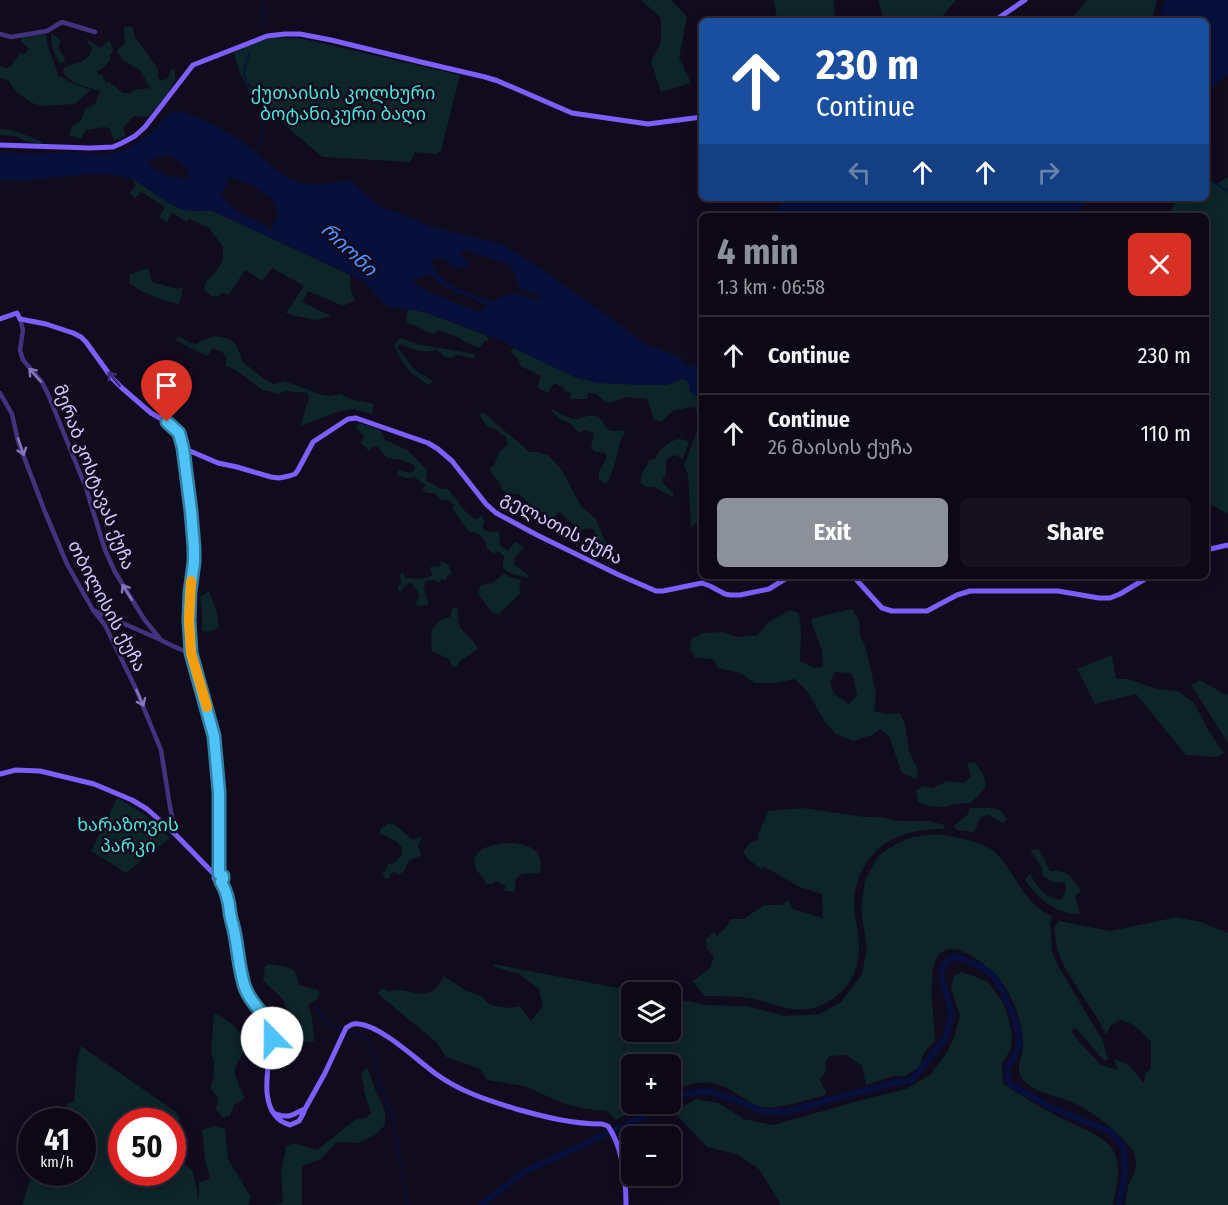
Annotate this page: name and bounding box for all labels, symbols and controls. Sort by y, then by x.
text: 230 m [816,40,919,90]
icon: ahead [717,42,795,120]
park label: ქუთაისის კოლხური ბოტანიკური ბაღი [251,82,435,125]
text: Continue [816,91,915,123]
icon: left [843,156,876,189]
icon: ahead [906,156,939,189]
icon: ahead [969,156,1002,189]
icon: right [1032,156,1065,189]
water label: რიონი [316,217,383,282]
text: 4 min [717,230,799,274]
button: close [1128,233,1191,296]
text: 1.3 km · 06:58 [717,275,825,299]
icon: ahead [717,339,750,372]
text: Continue [768,342,850,369]
text: 230 m [1138,342,1191,369]
pin [141,360,192,422]
one-way arrow [28,368,42,383]
icon: arrive [150,369,183,402]
one-way arrow [108,371,121,387]
street label: მერაბ კოსტავას ქუჩა [48,381,140,573]
text: Continue [768,406,850,433]
icon: ahead [717,417,750,450]
text: 110 m [1141,420,1191,447]
text: 26 მაისის ქუჩა [768,435,913,459]
one-way arrow [16,437,27,456]
street label: გელათის ქუჩა [498,487,626,569]
button: Exit [717,498,948,567]
button: Share [960,498,1191,567]
street label: თბილისის ქუჩა [63,537,151,675]
one-way arrow [121,584,133,601]
one-way arrow [135,689,146,707]
park label: ხარაზოვის პარკი [77,814,179,857]
map controls [621,982,681,1186]
button: layers [621,982,681,1042]
position arrow [240,1006,304,1070]
button: + [621,1054,681,1114]
speed limit sign: 50 [108,1108,186,1186]
text: 41 [44,1122,70,1158]
button: − [621,1126,681,1186]
text: km/h [40,1153,74,1171]

